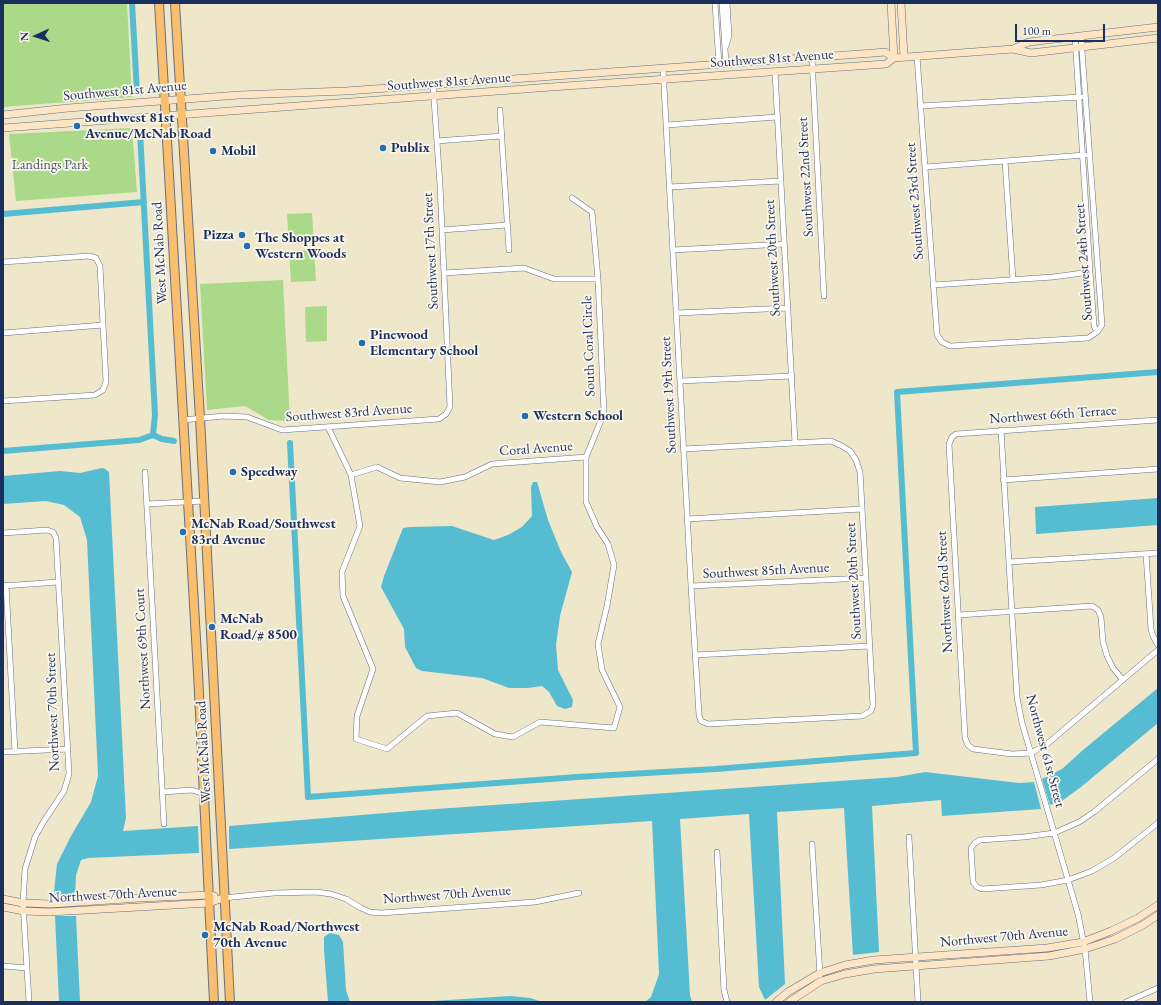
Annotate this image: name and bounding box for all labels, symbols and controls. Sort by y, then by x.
north arrow [16,16,56,56]
scale bar [1017,16,1107,42]
text: 100 m [1022,23,1051,39]
text: N [17,32,31,41]
street label: Southwest 81st Avenue [710,46,834,72]
street label: Southwest 81st Avenue [387,69,511,95]
street label: Southwest 81st Avenue [63,77,187,105]
place label: Southwest 81st Avenue/McNab Road [85,110,211,142]
street label: Southwest 22nd Street [794,117,818,237]
marker: Southwest 81st Avenue/McNab Road [72,121,82,131]
place label: Publix [391,140,430,156]
street label: Southwest 23rd Street [903,142,927,260]
place label: Mobil [221,143,256,159]
marker: Publix [378,143,388,153]
marker: Mobil [208,146,218,156]
park label: Landings Park [12,157,88,173]
street label: Southwest 17th Street [420,192,442,310]
street label: Southwest 20th Street [762,199,784,317]
street label: West McNab Road [149,201,171,305]
street label: Southwest 24th Street [1072,203,1096,321]
place label: Pizza [203,227,234,243]
marker: Pizza [237,230,247,240]
place label: The Shoppes at Western Woods [255,230,346,262]
marker: The Shoppes at Western Woods [242,241,252,251]
street label: South Coral Circle [579,295,599,397]
place label: Pinewood Elementary School [370,327,478,360]
street label: Southwest 19th Street [658,336,680,454]
marker: Pinewood Elementary School [357,338,367,348]
street label: Southwest 83rd Avenue [285,400,413,426]
street label: Northwest 66th Terrace [989,402,1117,428]
place label: Western School [533,408,623,424]
marker: Western School [520,411,530,421]
street label: Coral Avenue [499,438,573,460]
place label: Speedway [241,464,297,480]
marker: Speedway [228,467,238,477]
place label: McNab Road/Southwest 83rd Avenue [191,516,336,548]
street label: Southwest 20th Street [843,522,865,640]
marker: McNab Road/Southwest 83rd Avenue [178,527,188,537]
street label: Northwest 62nd Street [933,531,957,653]
street label: Southwest 85th Avenue [702,559,830,583]
street label: Northwest 69th Court [131,588,155,710]
place label: McNab Road/# 8500 [220,611,297,644]
marker: McNab Road/# 8500 [207,622,217,632]
street label: Northwest 70th Street [43,652,63,772]
street label: Northwest 61st Street [1022,693,1068,809]
street label: West McNab Road [193,700,215,804]
street label: Northwest 70th Avenue [382,882,512,908]
street label: Northwest 70th Avenue [48,883,178,907]
place label: McNab Road/Northwest 70th Avenue [213,919,360,952]
street label: Northwest 70th Avenue [939,923,1069,951]
marker: McNab Road/Northwest 70th Avenue [200,930,210,940]

